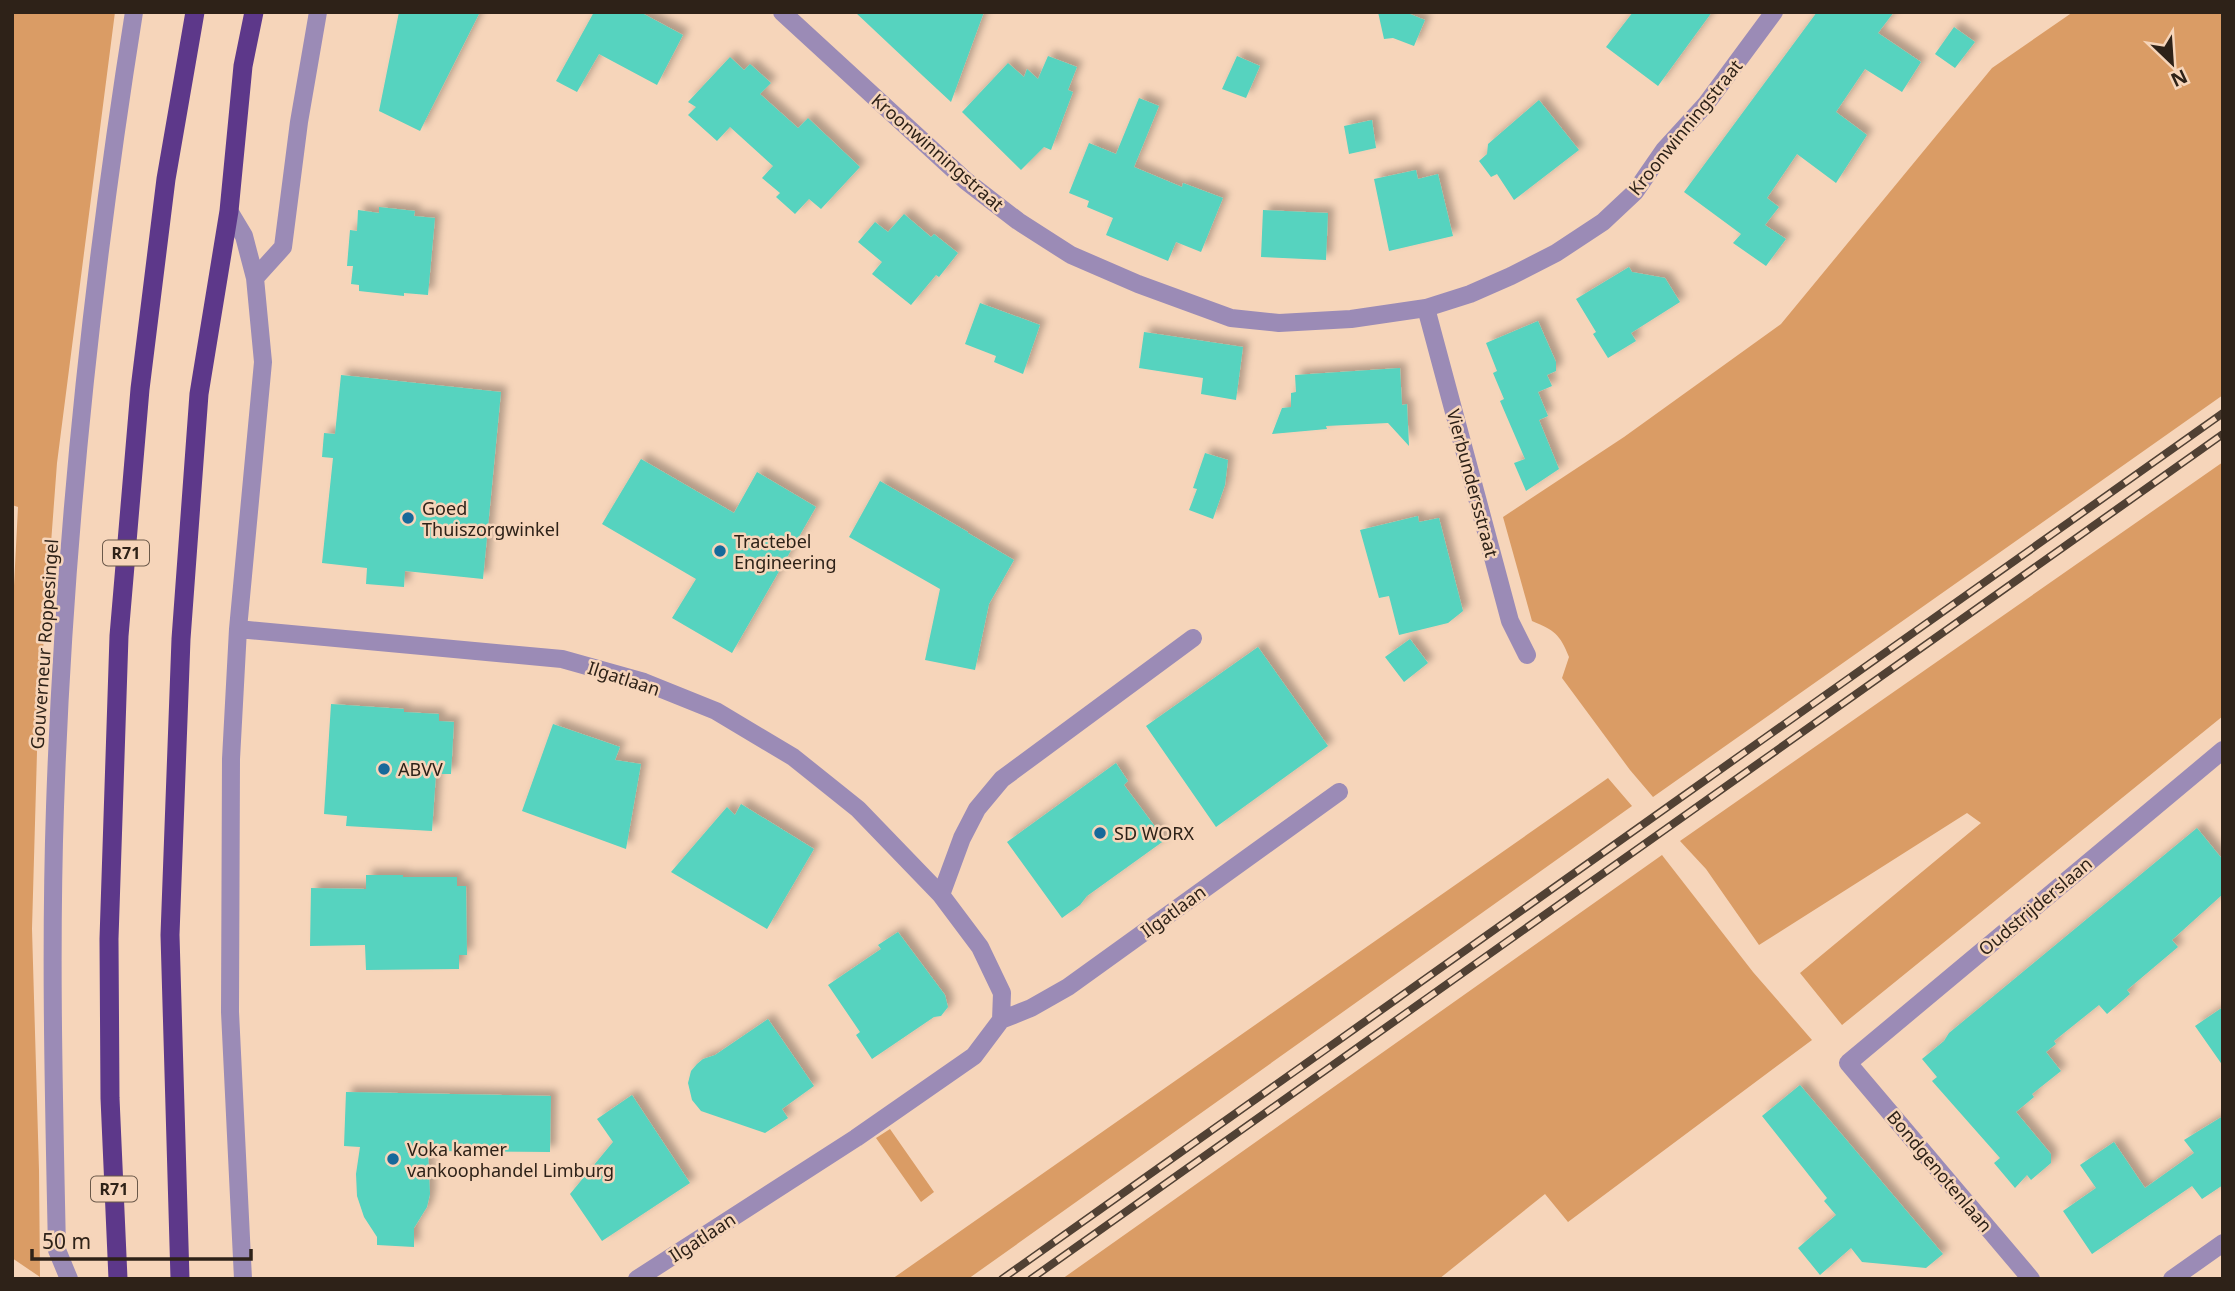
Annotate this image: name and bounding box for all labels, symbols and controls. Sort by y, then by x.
north arrow [2137,28,2207,98]
street label: Kroonwinningstraat [1623,54,1747,200]
text: N [2167,63,2192,93]
street label: Kroonwinningstraat [867,88,1010,216]
street label: Vierbundersstraat [1442,406,1504,560]
place label: Goed Thuiszorgwinkel [422,496,560,541]
marker: Goed Thuiszorgwinkel [400,510,416,526]
place label: Tractebel Engineering [734,529,837,574]
street label: Gouverneur Roppesingel [25,538,63,750]
road number: R71 [103,540,149,566]
marker: Tractebel Engineering [712,543,728,559]
street label: Ilgatlaan [585,655,663,701]
place label: ABVV [398,757,443,781]
marker: ABVV [376,761,392,777]
place label: SD WORX [1114,821,1195,845]
marker: SD WORX [1092,825,1108,841]
street label: Oudstrijderslaan [1973,851,2097,961]
street label: Ilgatlaan [1136,879,1210,943]
street label: Bondgenotenlaan [1882,1105,1998,1237]
place label: Voka kamer vankoophandel Limburg [407,1137,614,1182]
marker: Voka kamer vankoophandel Limburg [385,1151,401,1167]
road number: R71 [91,1176,137,1202]
street label: Ilgatlaan [664,1207,740,1267]
scale bar [32,1218,250,1262]
text: 50 m [42,1227,91,1255]

